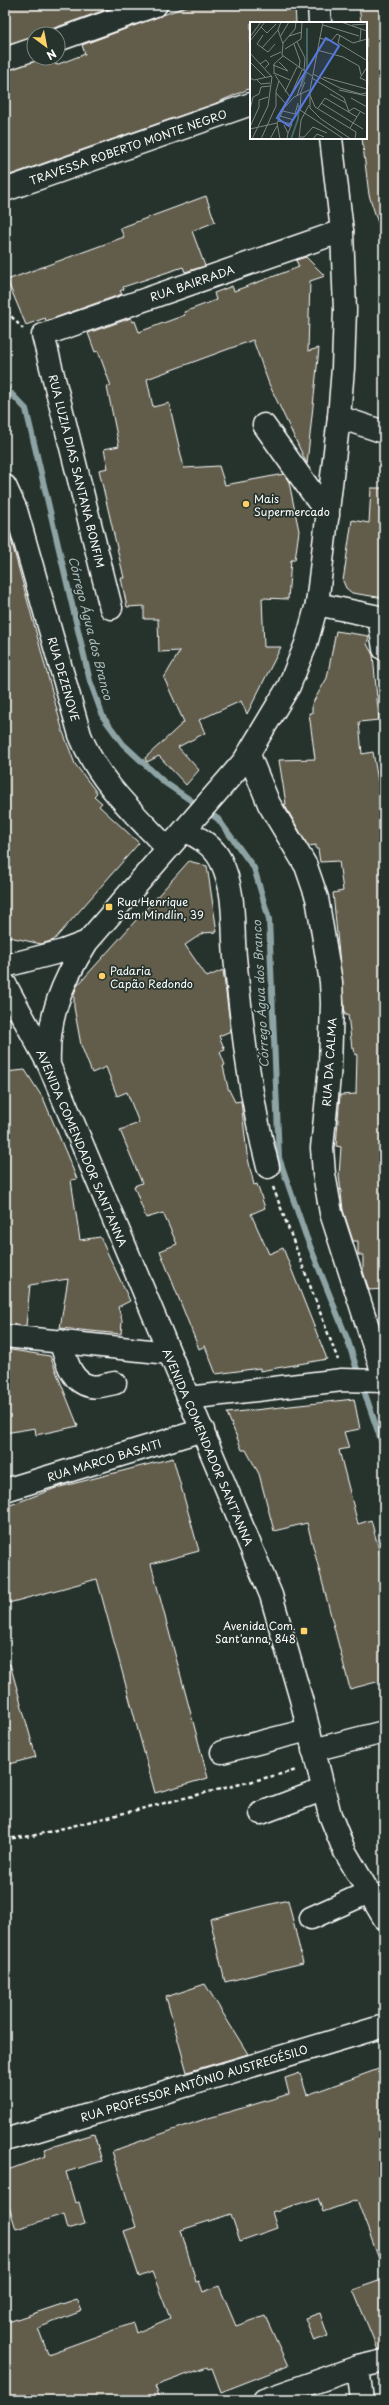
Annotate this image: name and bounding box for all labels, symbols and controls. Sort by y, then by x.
inset map [250,22,367,139]
north arrow [26,26,66,66]
text: N [43,45,60,65]
street label: TRAVESSA ROBERTO MONTE NEGRO [27,105,229,189]
street label: RUA BAIRRADA [148,261,236,305]
street label: RUA LUZIA DIAS SANTANA BONFIM [45,372,109,570]
place label: Mais Supermercado [254,490,330,520]
marker: Mais Supermercado [241,499,251,509]
water label: Córrego Água dos Branco [64,554,118,703]
street label: RUA DEZENOVE [44,635,84,723]
place label: Rua Henrique Sam Mindlin, 39 [117,893,204,923]
marker: Rua Henrique Sam Mindlin, 39 [104,902,114,912]
water label: Córrego Água dos Branco [247,919,273,1068]
place label: Padaria Capão Redondo [110,962,193,992]
marker: Padaria Capão Redondo [97,971,107,981]
street label: RUA DA CALMA [317,1017,341,1107]
street label: AVENIDA COMENDADOR SANT'ANNA [33,1047,132,1250]
street label: AVENIDA COMENDADOR SANT'ANNA [159,1346,258,1549]
street label: RUA MARCO BASAITI [45,1435,163,1485]
place label: Avenida Com. Sant'anna, 848 [215,1617,296,1647]
marker: Avenida Com. Sant'anna, 848 [299,1626,309,1636]
street label: RUA PROFESSOR ANTÔNIO AUSTREGÉSILO [78,2040,310,2126]

